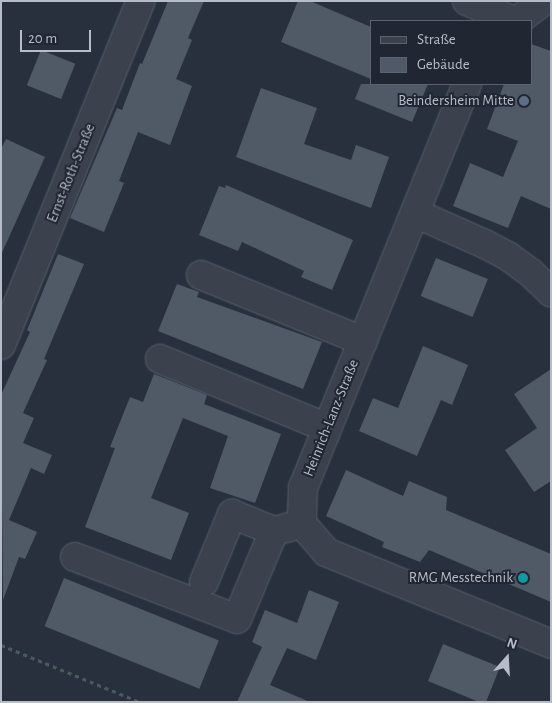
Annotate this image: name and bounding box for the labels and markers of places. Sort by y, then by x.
place label: Beindersheim Mitte [398,92,514,110]
marker: Beindersheim Mitte [518,95,530,107]
place label: RMG Messtechnik [409,569,513,587]
marker: RMG Messtechnik [517,572,529,584]

